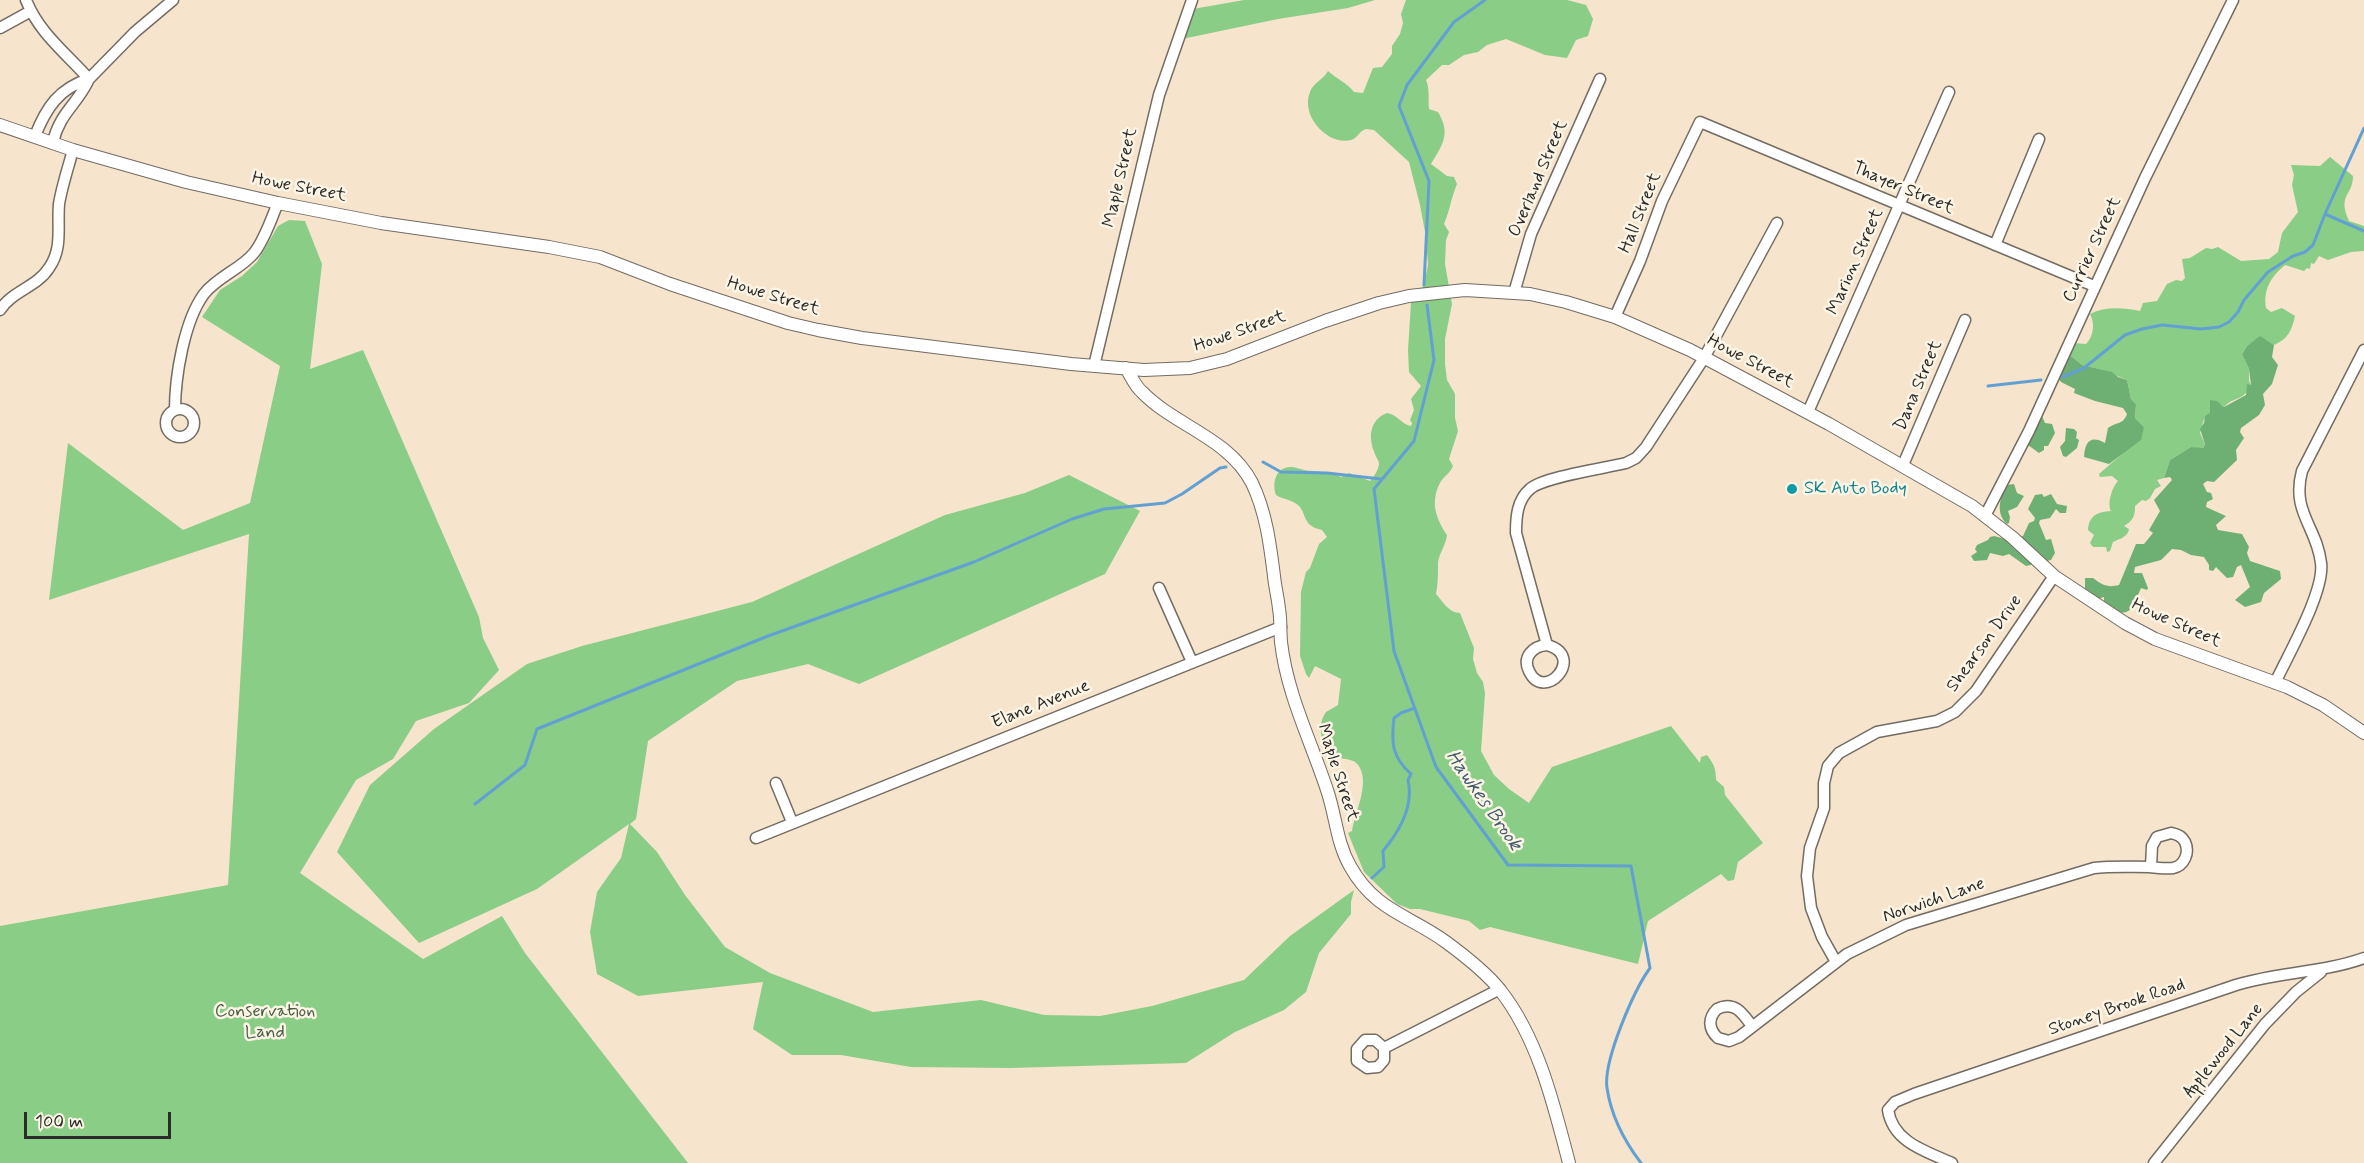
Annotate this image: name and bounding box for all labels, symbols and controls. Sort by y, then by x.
street label: Overland Street [1505,117,1573,241]
street label: Maple Street [1099,126,1143,230]
street label: Thayer Street [1849,158,1957,220]
street label: Howe Street [250,168,348,208]
street label: Hall Street [1615,169,1667,257]
street label: Currier Street [2059,194,2127,306]
street label: Marion Street [1823,205,1889,319]
street label: Howe Street [724,273,822,321]
street label: Howe Street [1191,306,1289,358]
street label: Howe Street [1703,330,1797,394]
street label: Dana Street [1890,337,1948,435]
place label: SK Auto Body [1804,478,1907,500]
marker: SK Auto Body [1785,482,1799,496]
street label: Shearson Drive [1943,591,2027,697]
street label: Howe Street [2128,595,2224,653]
street label: Elane Avenue [989,676,1093,734]
street label: Maple Street [1311,721,1363,825]
water label: Hawkes Brook [1440,746,1526,856]
street label: Norwich Lane [1880,874,1988,928]
street label: Stoney Brook Road [2046,975,2188,1041]
street label: Applewood Lane [2179,999,2269,1103]
park label: Conservation Land [215,1001,315,1044]
scale bar [27,1100,174,1138]
text: 100 m [35,1110,83,1134]

